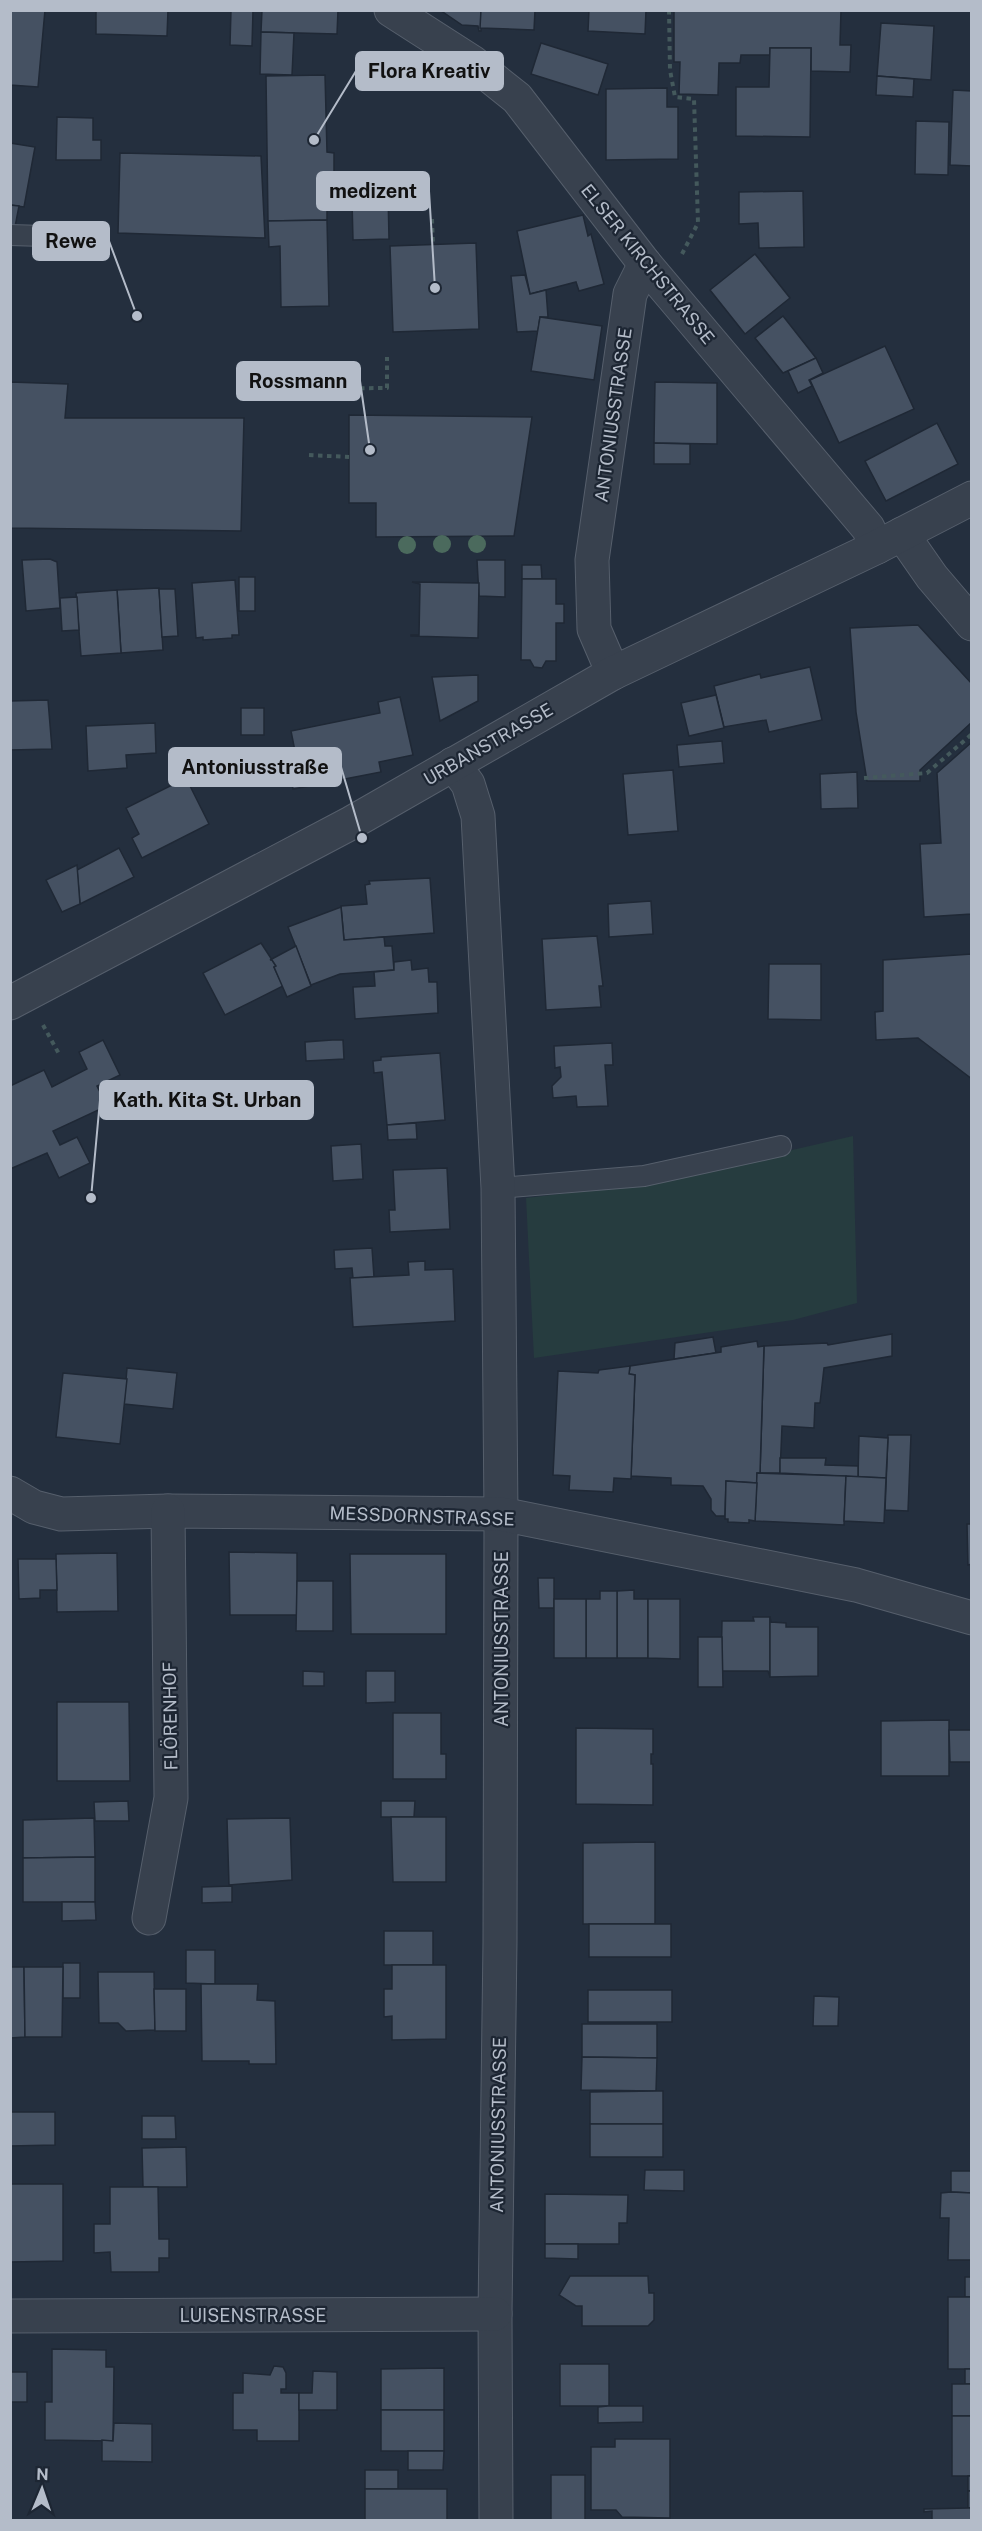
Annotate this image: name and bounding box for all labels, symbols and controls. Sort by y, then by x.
callout: Flora Kreativ [356,52,503,90]
text: Flora Kreativ [368,59,491,83]
callout: medizent [317,172,429,210]
text: medizent [329,179,417,203]
street label: ELSER KIRCHSTRASSE [577,180,719,348]
callout: Rewe [33,222,109,260]
text: Rewe [45,229,97,253]
street label: ANTONIUSSTRASSE [590,326,636,504]
callout: Rossmann [237,362,360,400]
text: Rossmann [249,369,347,393]
street label: URBANSTRASSE [420,698,556,790]
callout: Antoniusstraße [169,748,341,786]
text: Antoniusstraße [181,755,329,779]
callout: Kath. Kita St. Urban [100,1081,313,1119]
text: Kath. Kita St. Urban [113,1088,301,1112]
street label: MESSDORNSTRASSE [329,1502,515,1530]
street label: ANTONIUSSTRASSE [491,1551,512,1727]
street label: FLÖRENHOF [158,1661,181,1771]
street label: ANTONIUSSTRASSE [486,2037,510,2213]
street label: LUISENSTRASSE [179,2305,327,2326]
north arrow [12,2459,72,2519]
text: N [36,2465,49,2484]

